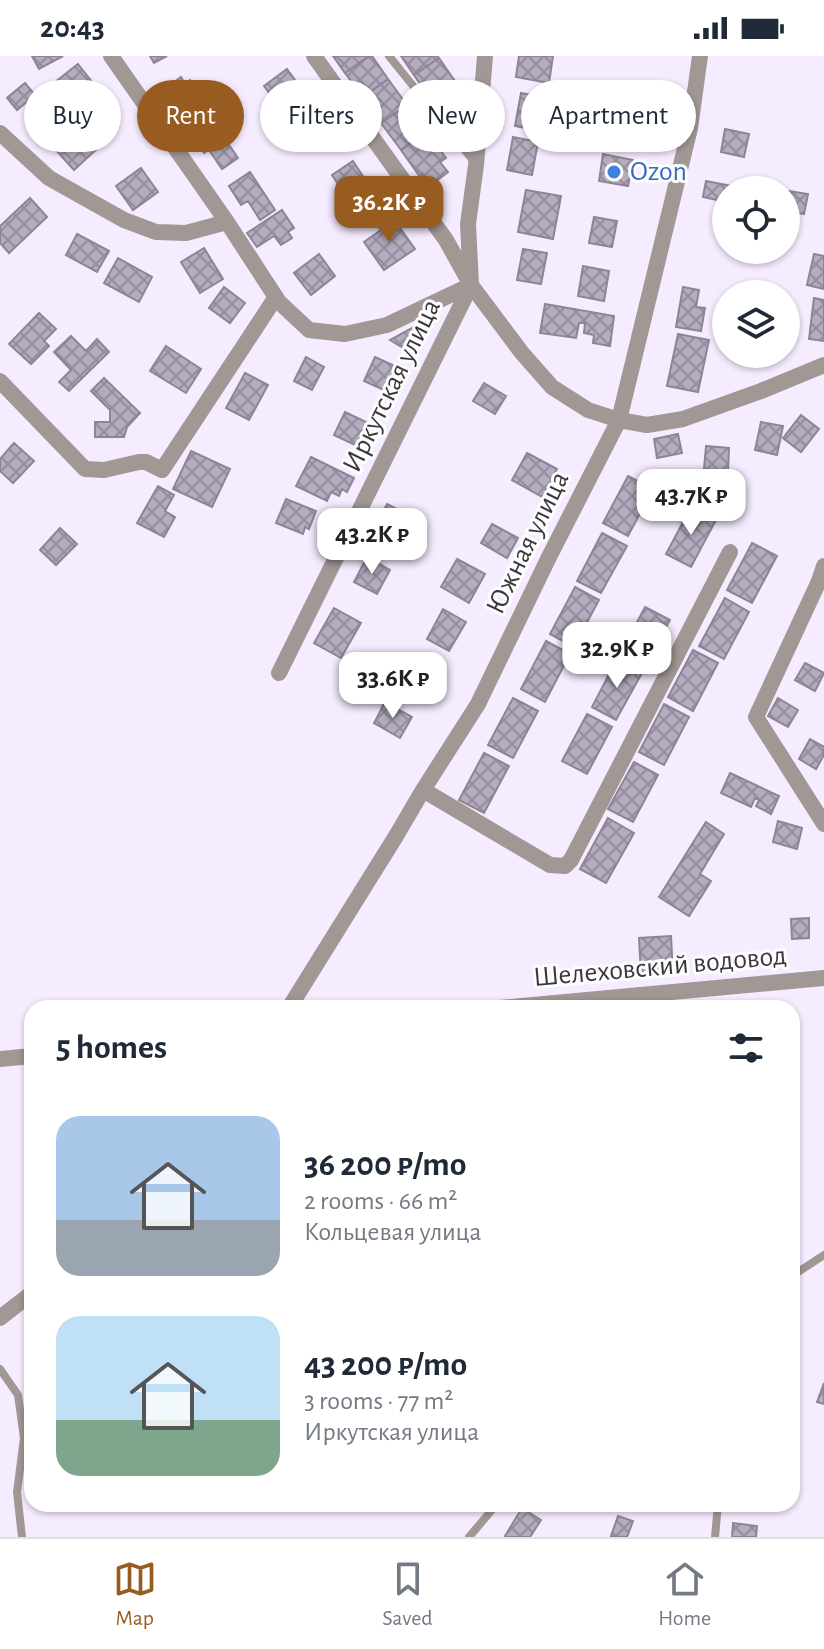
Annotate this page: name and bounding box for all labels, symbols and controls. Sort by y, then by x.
text: 20:43 [40,13,105,43]
chip: Buy [24,80,121,152]
chip: Rent [137,80,244,152]
chip: Filters [260,80,382,152]
chip: New [398,80,505,152]
chip: Apartment [521,80,696,152]
place label: Ozon [630,158,687,186]
marker: Ozon [605,163,623,181]
pin: 36.2K ₽ [315,176,463,244]
map controls [712,176,800,368]
button: locate [712,176,800,264]
text: 36.2K ₽ [352,189,426,215]
button: layers [712,280,800,368]
street label: Иркутская улица [338,295,446,477]
street label: Южная улица [482,467,575,619]
pin: 43.7K ₽ [617,469,765,537]
text: 43.7K ₽ [655,482,727,508]
pin: 43.2K ₽ [298,508,446,576]
text: 43.2K ₽ [335,521,409,547]
pin: 32.9K ₽ [543,622,691,690]
text: 32.9K ₽ [580,635,654,661]
pin: 33.6K ₽ [319,652,467,720]
text: 33.6K ₽ [357,665,429,691]
street label: Шелеховский водовод [532,942,788,992]
icon: filters [724,1026,768,1070]
text: 5 homes [56,1031,167,1065]
icon: home [120,1148,216,1244]
text: 36 200 ₽/mo [304,1148,467,1182]
text: 2 rooms · 66 m² [304,1188,457,1214]
text: Кольцевая улица [304,1219,482,1245]
icon: home [120,1348,216,1444]
text: 43 200 ₽/mo [304,1348,467,1382]
text: 3 rooms · 77 m² [304,1388,453,1414]
text: Иркутская улица [304,1419,479,1445]
tab: Map [113,1557,157,1631]
tab: Saved [382,1557,433,1631]
tab: Home [658,1557,711,1631]

